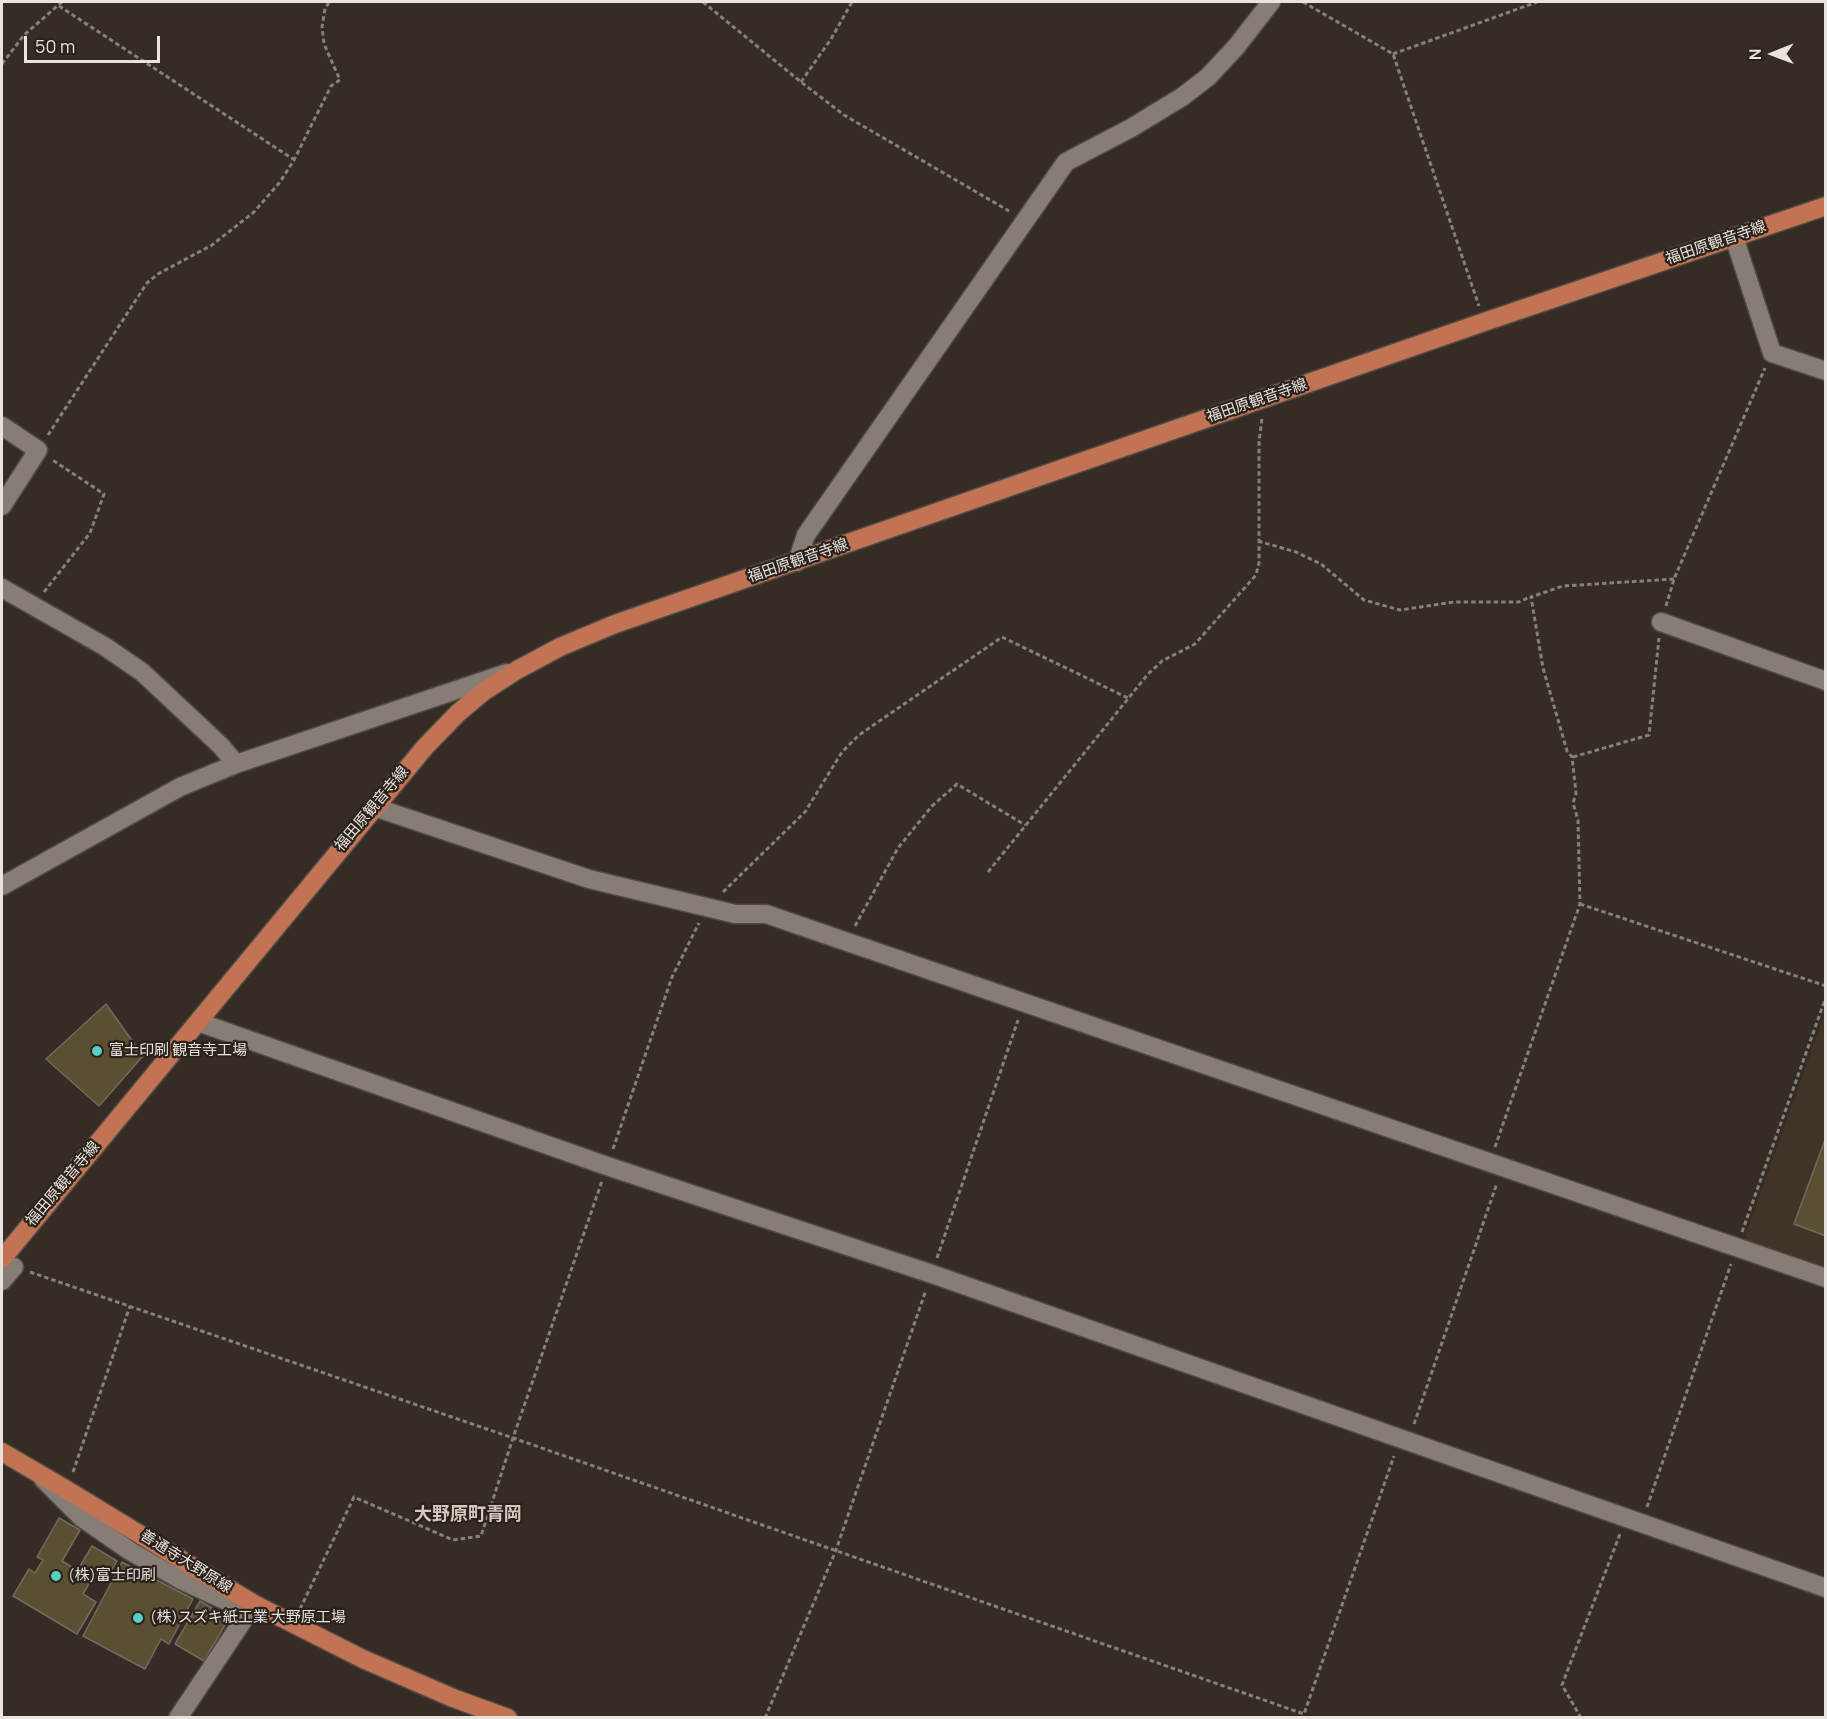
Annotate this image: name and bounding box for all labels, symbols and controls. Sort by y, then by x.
scale bar [27,24,164,62]
north arrow [1743,24,1803,84]
text: 50 m [35,34,75,58]
text: N [1744,48,1766,60]
street label: 福田原観音寺線 [1663,217,1769,269]
street label: 福田原観音寺線 [1204,375,1310,427]
street label: 福田原観音寺線 [745,535,851,587]
street label: 福田原観音寺線 [331,763,413,855]
place label: 富士印刷 観音寺工場 [109,1042,247,1060]
marker: 富士印刷 観音寺工場 [90,1044,104,1058]
street label: 福田原観音寺線 [22,1138,104,1230]
district label: 大野原町青岡 [414,1504,522,1526]
street label: 善通寺大野原線 [137,1527,235,1597]
place label: (株)富士印刷 [68,1567,156,1585]
marker: (株)富士印刷 [49,1569,63,1583]
place label: (株)スズキ紙工業 大野原工場 [150,1609,346,1627]
marker: (株)スズキ紙工業 大野原工場 [131,1611,145,1625]

